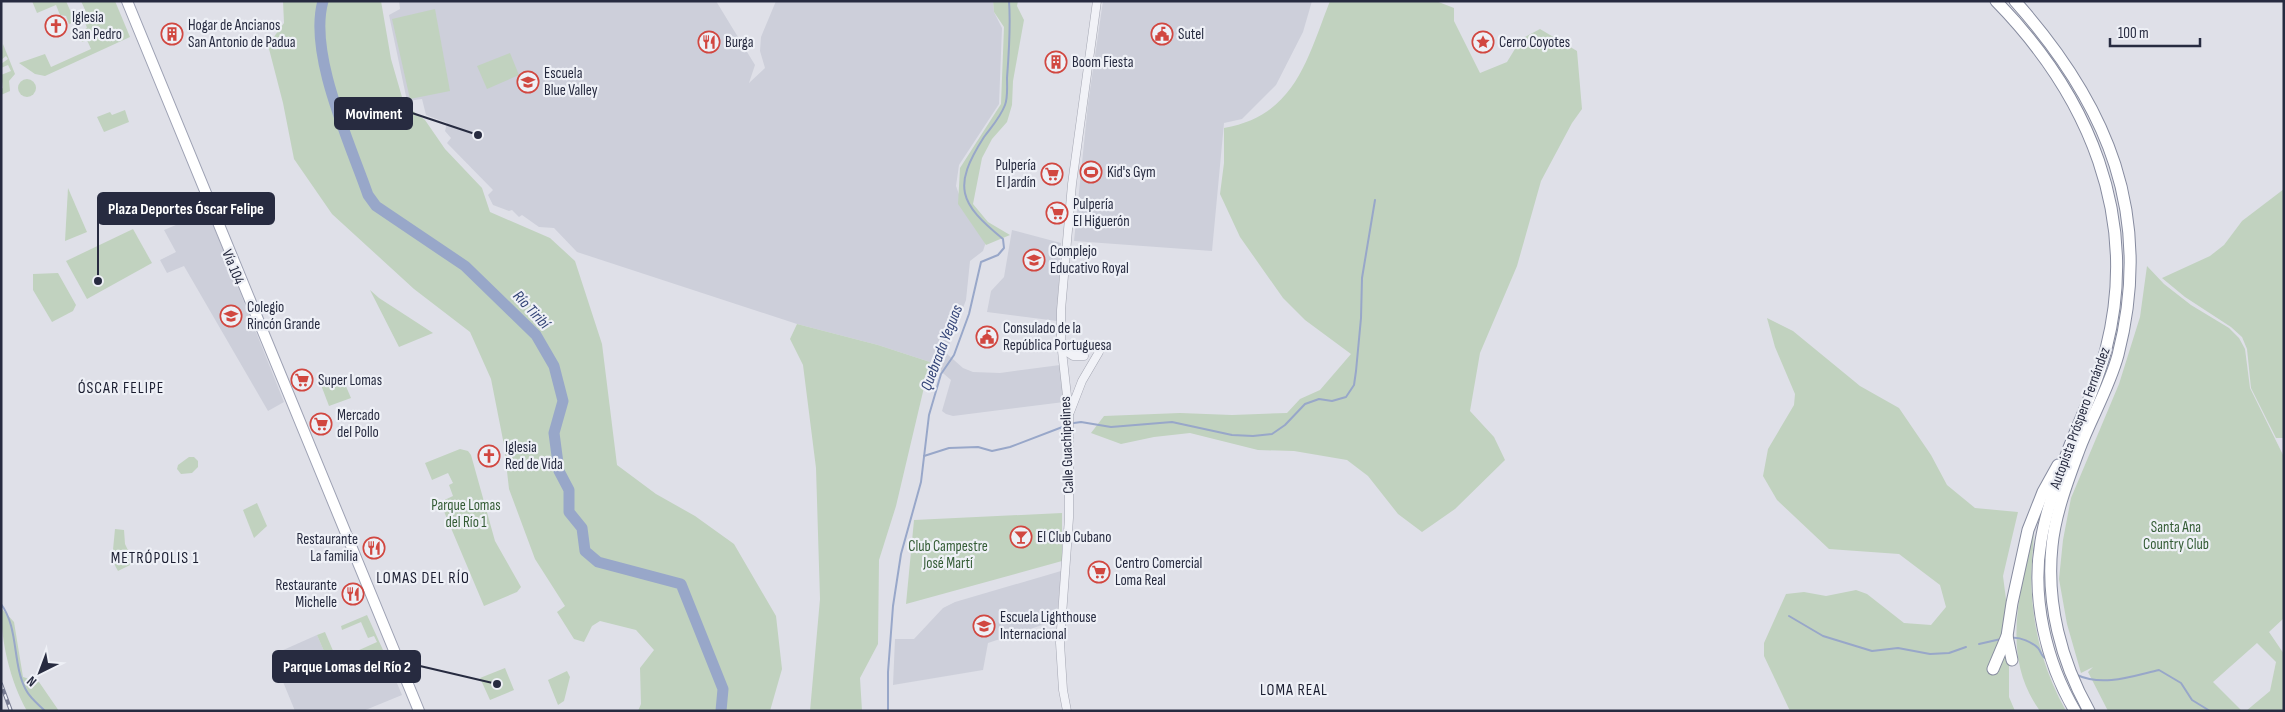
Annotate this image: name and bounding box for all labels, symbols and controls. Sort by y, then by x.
place label: Iglesia San Pedro [72,8,122,44]
church icon: Iglesia San Pedro [44,14,68,38]
scale bar [2110,15,2200,47]
place label: Hogar de Ancianos San Antonio de Padua [188,16,296,52]
building icon: Hogar de Ancianos San Antonio de Padua [160,22,184,46]
public building icon: Sutel [1150,22,1174,46]
text: 100 m [2118,24,2149,43]
place label: Sutel [1178,25,1204,44]
restaurant icon: Burga [697,30,721,54]
place icon: Cerro Coyotes [1471,30,1495,54]
place label: Burga [725,33,754,52]
place label: Cerro Coyotes [1499,33,1570,52]
building icon: Boom Fiesta [1044,50,1068,74]
place label: Boom Fiesta [1072,53,1134,72]
place label: Escuela Blue Valley [544,64,598,100]
school or university icon: Escuela Blue Valley [516,70,540,94]
callout: Moviment [335,98,412,129]
text: Moviment [346,105,402,124]
place label: Pulpería El Jardín [995,156,1036,192]
sports icon: Kid's Gym [1079,160,1103,184]
supermarket icon: Pulpería El Jardín [1040,162,1064,186]
place label: Kid's Gym [1107,163,1156,182]
callout: Plaza Deportes Óscar Felipe [98,193,274,224]
place label: Pulpería El Higuerón [1073,195,1130,231]
text: Plaza Deportes Óscar Felipe [108,200,264,219]
supermarket icon: Pulpería El Higuerón [1045,201,1069,225]
place label: Complejo Educativo Royal [1050,242,1129,278]
street label: Vía 104 [217,247,249,287]
school or university icon: Complejo Educativo Royal [1022,248,1046,272]
water label: Río Tiribí [509,287,555,335]
place label: Colegio Rincón Grande [247,298,320,334]
water label: Quebrada Yeguas [917,302,967,394]
school or university icon: Colegio Rincón Grande [219,304,243,328]
place label: Consulado de la República Portuguesa [1003,319,1112,355]
public building icon: Consulado de la República Portuguesa [975,325,999,349]
street label: Autopista Próspero Fernández [2045,344,2115,492]
supermarket icon: Super Lomas [290,368,314,392]
place label: Super Lomas [318,371,382,390]
district label: ÓSCAR FELIPE [78,379,164,398]
street label: Calle Guachipelines [1056,396,1078,494]
place label: Mercado del Pollo [337,406,380,442]
supermarket icon: Mercado del Pollo [309,412,333,436]
place label: Iglesia Red de Vida [505,438,563,474]
church icon: Iglesia Red de Vida [477,444,501,468]
park label: Parque Lomas del Río 1 [431,496,501,532]
park label: Santa Ana Country Club [2143,518,2209,554]
bar icon: El Club Cubano [1009,525,1033,549]
place label: El Club Cubano [1037,528,1111,547]
place label: Restaurante La familia [296,530,358,566]
restaurant icon: Restaurante La familia [362,536,386,560]
park label: Club Campestre José Martí [908,537,988,573]
district label: METRÓPOLIS 1 [111,549,199,568]
place label: Centro Comercial Loma Real [1115,554,1202,590]
supermarket icon: Centro Comercial Loma Real [1087,560,1111,584]
district label: LOMAS DEL RÍO [376,569,470,588]
place label: Restaurante Michelle [275,576,337,612]
restaurant icon: Restaurante Michelle [341,582,365,606]
place label: Escuela Lighthouse Internacional [1000,608,1097,644]
school or university icon: Escuela Lighthouse Internacional [972,614,996,638]
north arrow [15,647,65,697]
callout: Parque Lomas del Río 2 [273,651,420,682]
text: Parque Lomas del Río 2 [283,658,411,677]
text: N [23,672,40,690]
district label: LOMA REAL [1260,681,1328,700]

